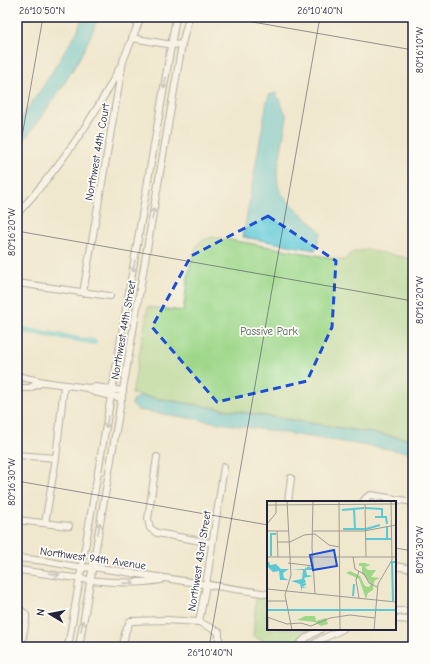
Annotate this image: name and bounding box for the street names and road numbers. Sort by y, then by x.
street label: Northwest 44th Court [83,101,113,202]
street label: Northwest 44th Street [108,279,139,381]
street label: Northwest 43rd Street [185,509,214,612]
street label: Northwest 94th Avenue [39,545,147,572]

